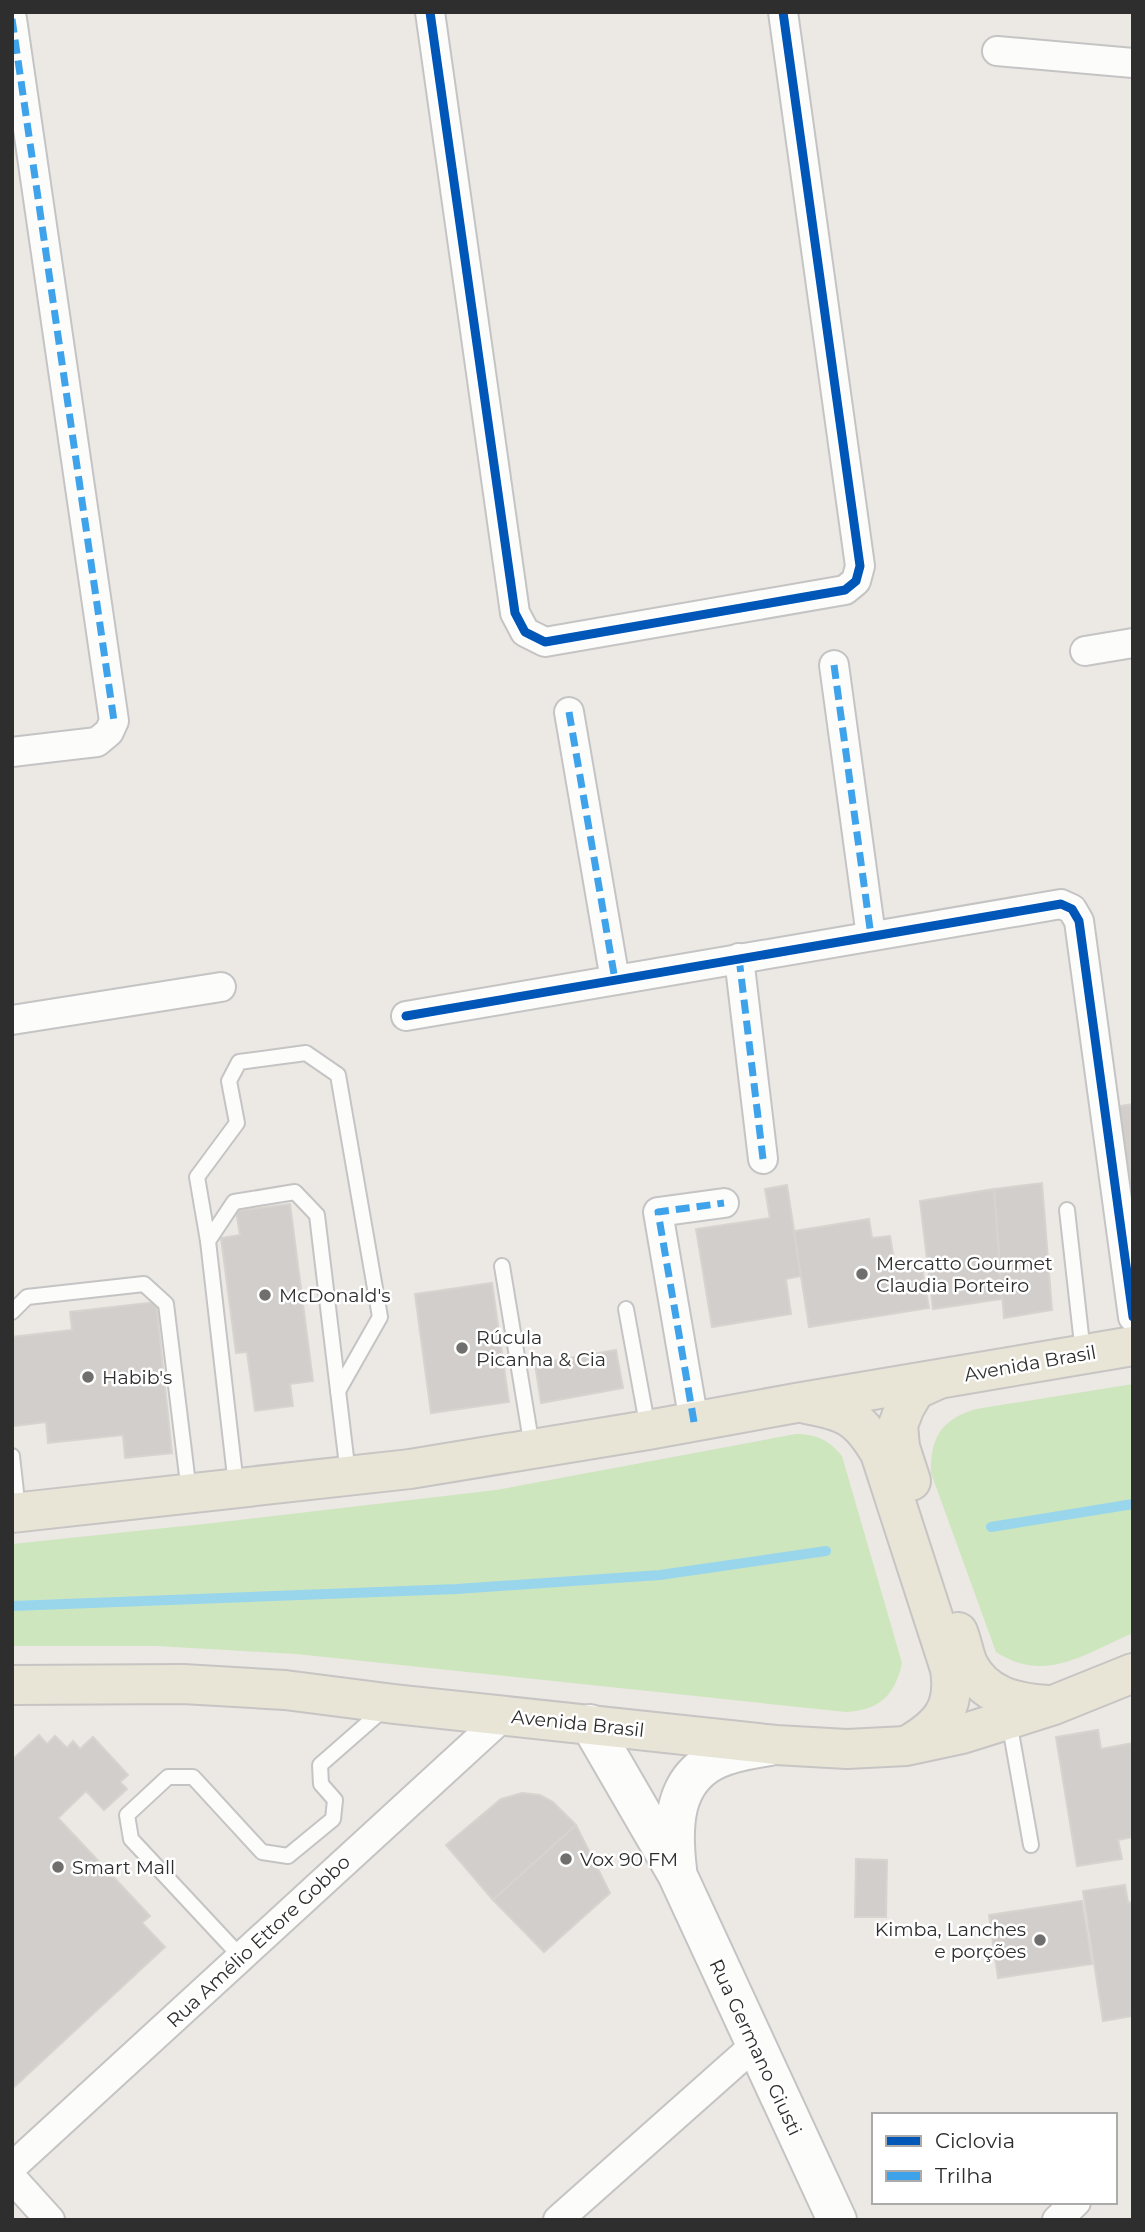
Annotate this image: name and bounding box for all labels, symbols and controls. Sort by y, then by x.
place label: Mercatto Gourmet Claudia Porteiro [876,1252,1053,1297]
marker: Mercatto Gourmet Claudia Porteiro [854,1266,870,1282]
place label: McDonald's [279,1284,391,1307]
marker: McDonald's [257,1287,273,1303]
place label: Rúcula Picanha & Cia [476,1326,606,1371]
marker: Rúcula Picanha & Cia [454,1340,470,1356]
street label: Avenida Brasil [962,1341,1098,1386]
place label: Habib's [102,1366,172,1389]
marker: Habib's [80,1369,96,1385]
street label: Avenida Brasil [510,1705,646,1742]
place label: Vox 90 FM [580,1848,678,1871]
street label: Rua Amélio Ettore Gobbo [162,1850,355,2032]
marker: Vox 90 FM [558,1851,574,1867]
place label: Smart Mall [72,1856,175,1879]
marker: Smart Mall [50,1859,66,1875]
place label: Kimba, Lanches e porções [875,1918,1026,1963]
marker: Kimba, Lanches e porções [1032,1932,1048,1948]
street label: Rua Germano Giusti [705,1955,807,2139]
legend [872,2113,1117,2204]
text: Ciclovia [935,2128,1015,2153]
text: Trilha [935,2163,993,2188]

